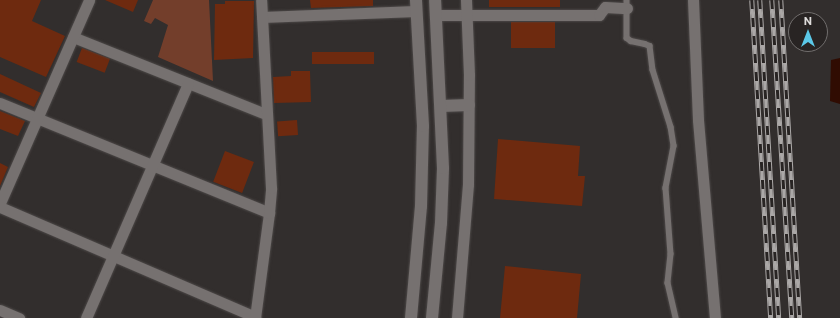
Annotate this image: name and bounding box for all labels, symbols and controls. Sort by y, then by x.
north arrow [788,12,828,52]
text: N [804,14,812,27]

